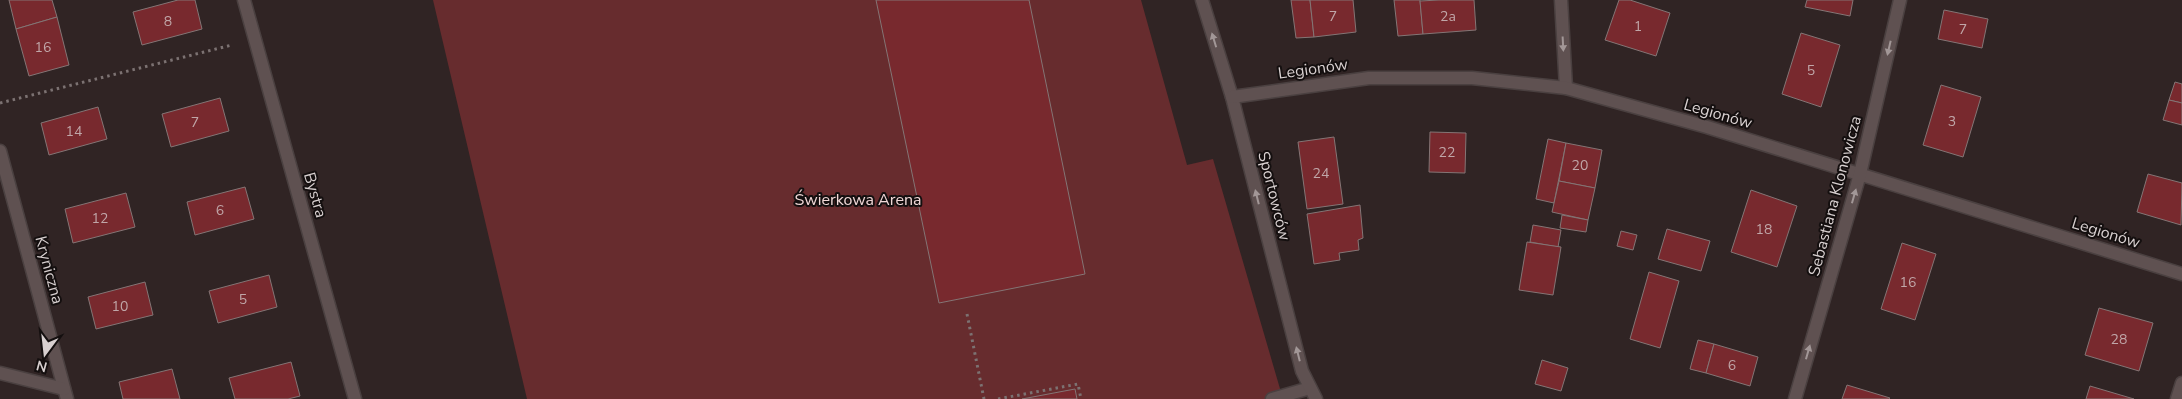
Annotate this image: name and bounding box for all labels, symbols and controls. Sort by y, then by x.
house number: 7 [1329,7,1337,26]
house number: 2a [1440,7,1456,26]
house number: 8 [164,12,172,31]
house number: 1 [1634,17,1642,36]
house number: 7 [1959,20,1967,39]
one-way arrow [1210,32,1218,47]
one-way arrow [1560,36,1568,52]
house number: 16 [35,38,51,57]
one-way arrow [1885,40,1893,55]
street label: Legionów [1277,53,1350,85]
house number: 5 [1807,61,1815,80]
street label: Legionów [1681,94,1755,134]
house number: 3 [1948,112,1956,131]
house number: 7 [191,113,199,132]
street label: Sebastiana Klonowicza [1803,113,1867,279]
house number: 14 [66,122,82,141]
house number: 22 [1439,143,1455,162]
street label: Sportowców [1252,149,1296,243]
house number: 20 [1572,156,1588,175]
house number: 24 [1313,164,1329,183]
street label: Bystra [298,170,332,220]
park label: Świerkowa Arena [795,189,921,211]
one-way arrow [1253,189,1261,204]
one-way arrow [1850,189,1858,204]
house number: 6 [216,201,224,220]
house number: 12 [92,209,108,228]
street label: Legionów [2069,212,2143,254]
house number: 18 [1756,220,1772,239]
street label: Kryniczna [29,234,69,306]
house number: 16 [1900,273,1916,292]
house number: 5 [239,290,247,309]
house number: 10 [112,297,128,316]
north arrow [20,329,70,379]
house number: 28 [2111,330,2127,349]
one-way arrow [1805,345,1813,360]
one-way arrow [1293,347,1301,362]
text: N [34,356,49,377]
house number: 6 [1728,356,1736,375]

